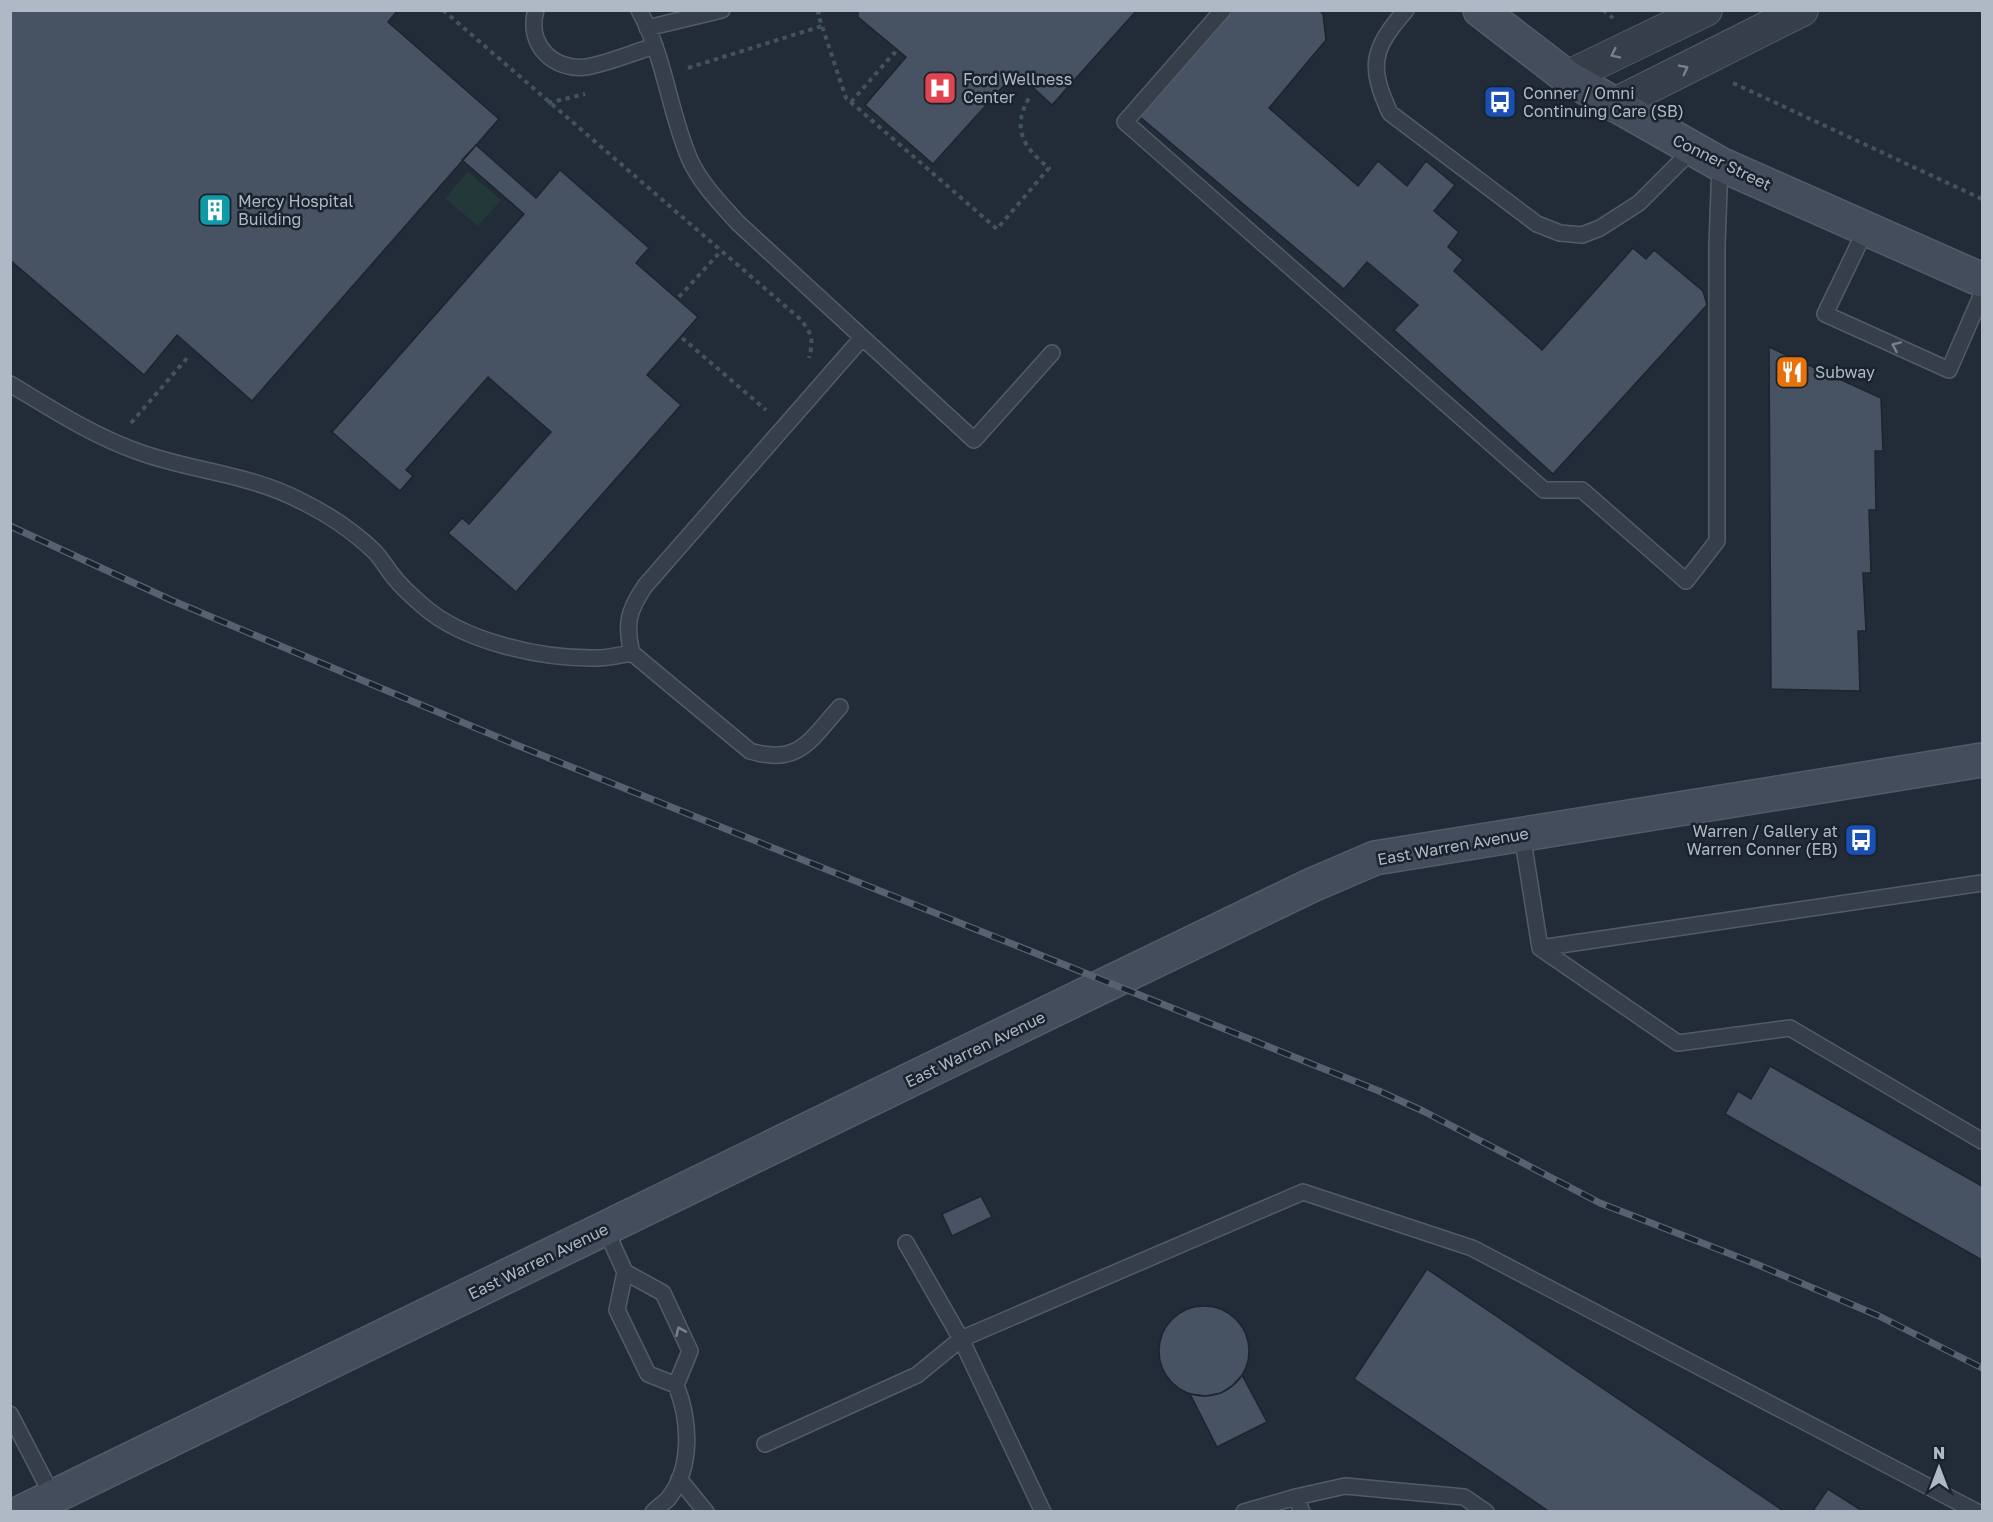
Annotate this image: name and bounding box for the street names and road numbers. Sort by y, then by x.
street label: Conner Street [1670,130,1774,194]
street label: East Warren Avenue [1376,823,1530,869]
street label: East Warren Avenue [902,1006,1048,1092]
street label: East Warren Avenue [465,1218,611,1304]

